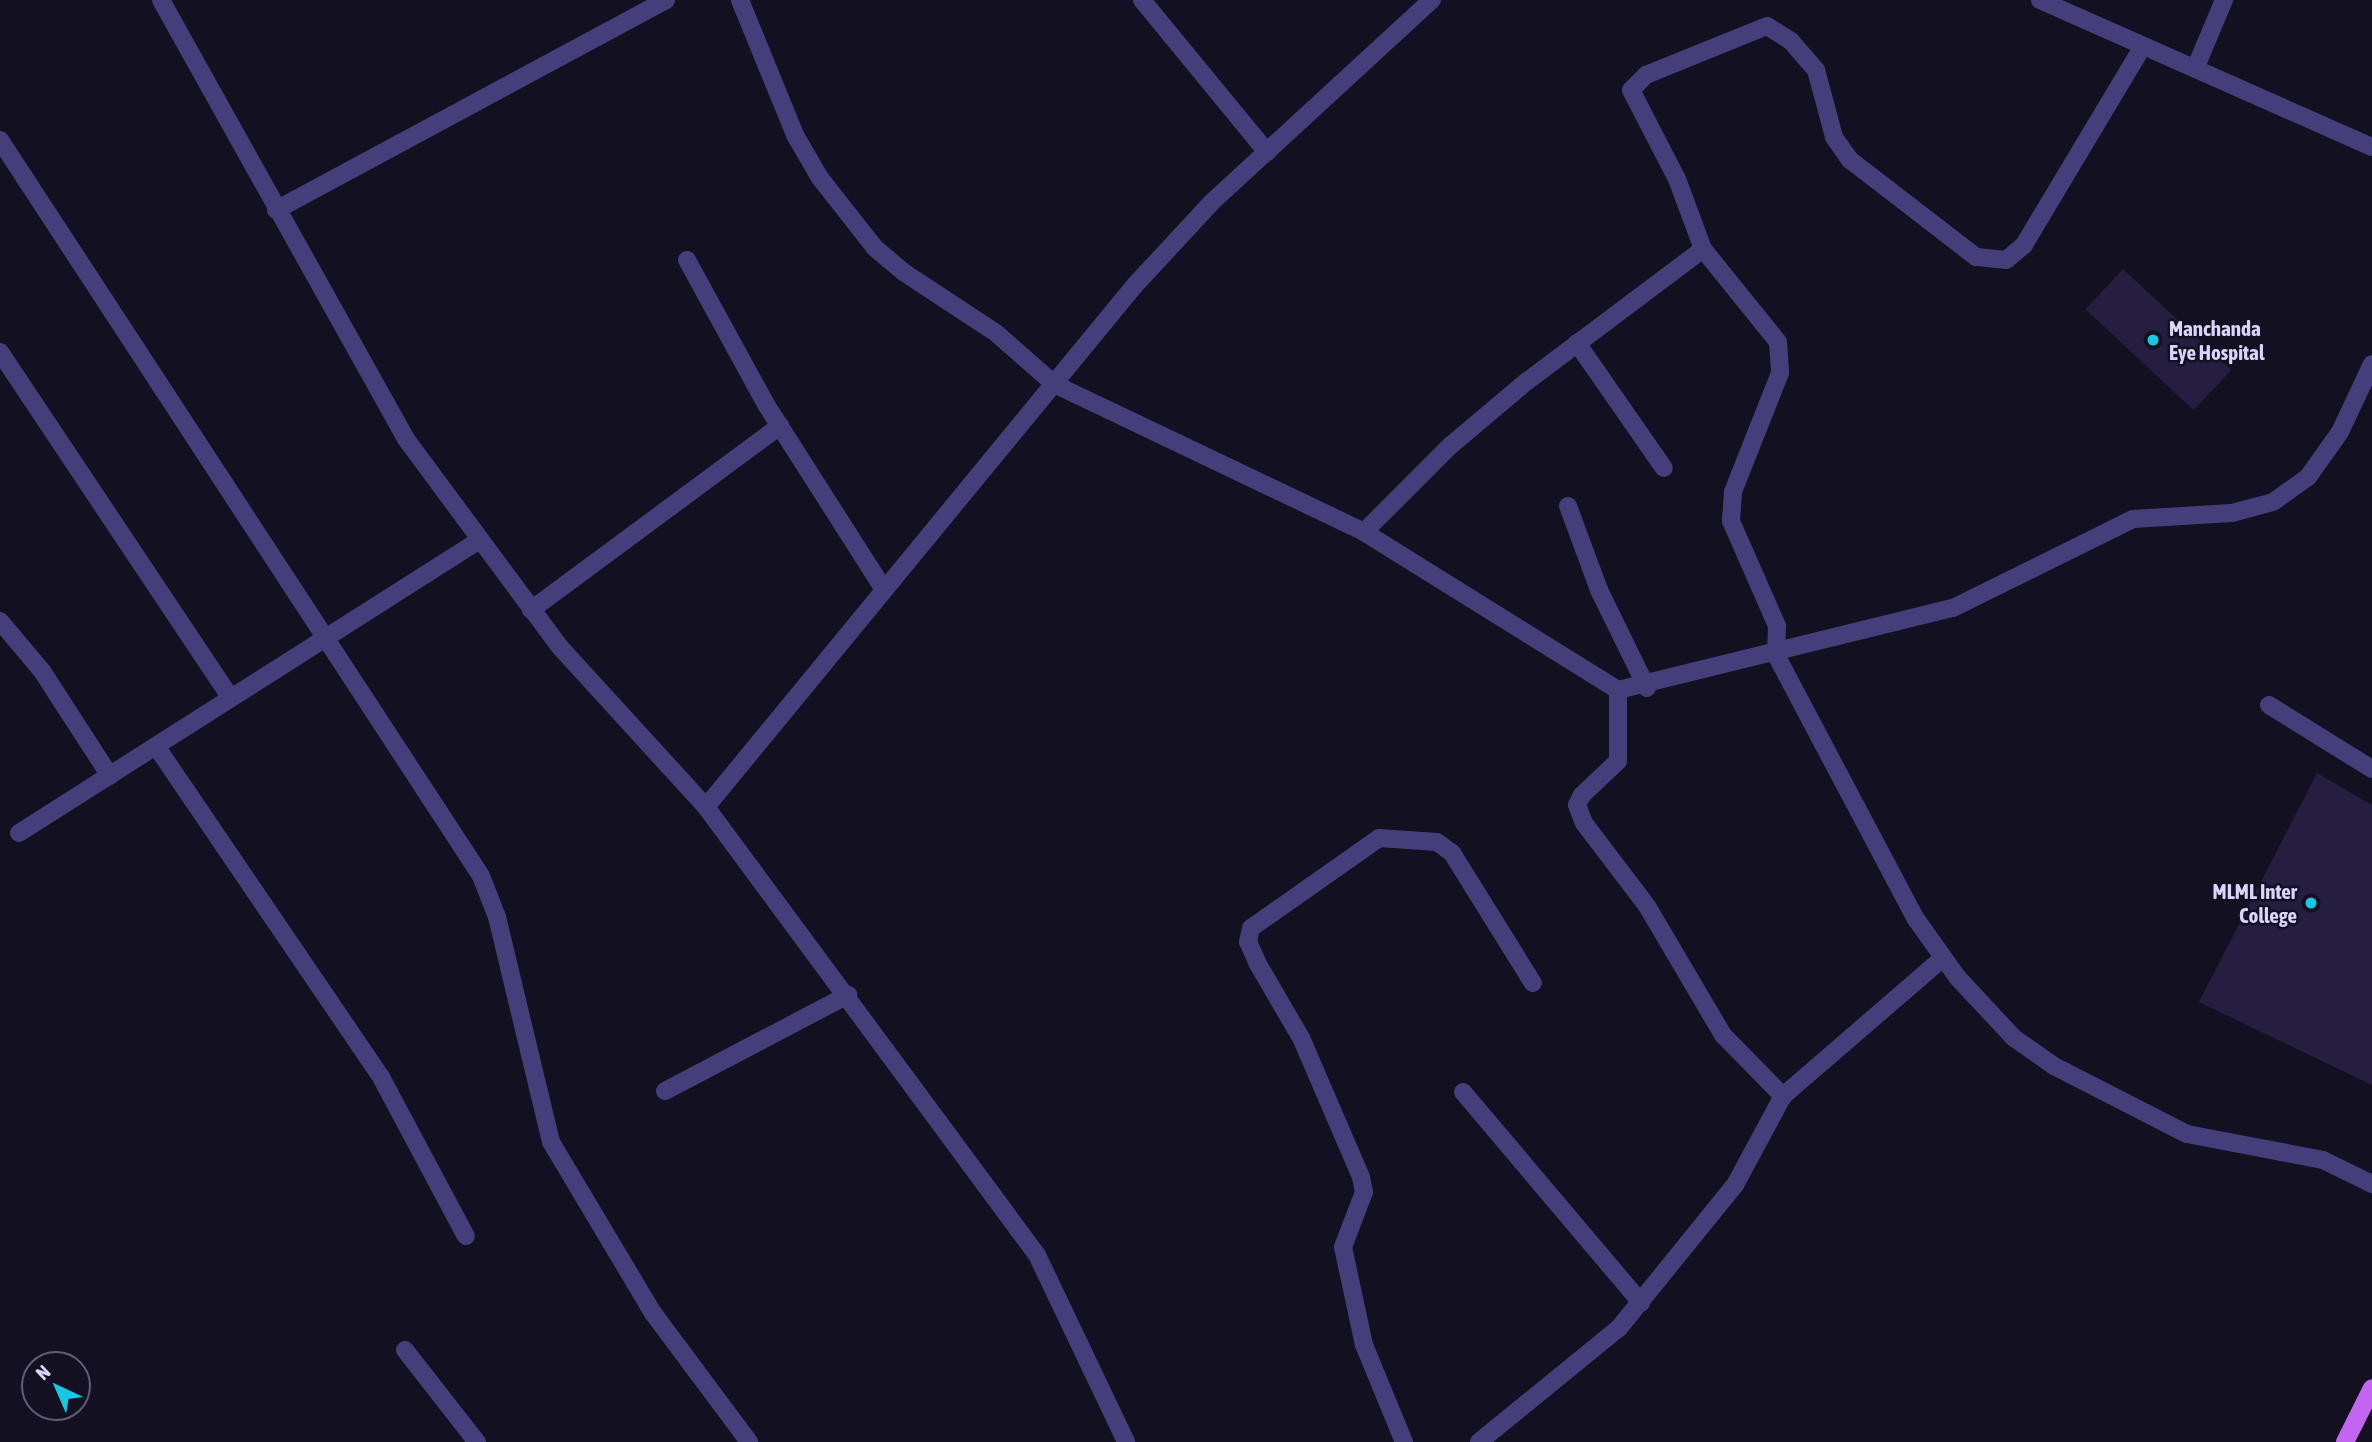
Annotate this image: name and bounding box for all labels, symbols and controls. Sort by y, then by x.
place label: Manchanda Eye Hospital [2169,315,2264,365]
marker: Manchanda Eye Hospital [2143,330,2163,350]
place label: MLML Inter College [2213,878,2297,928]
marker: MLML Inter College [2303,895,2319,911]
north arrow [21,1351,91,1421]
text: N [31,1361,54,1384]

